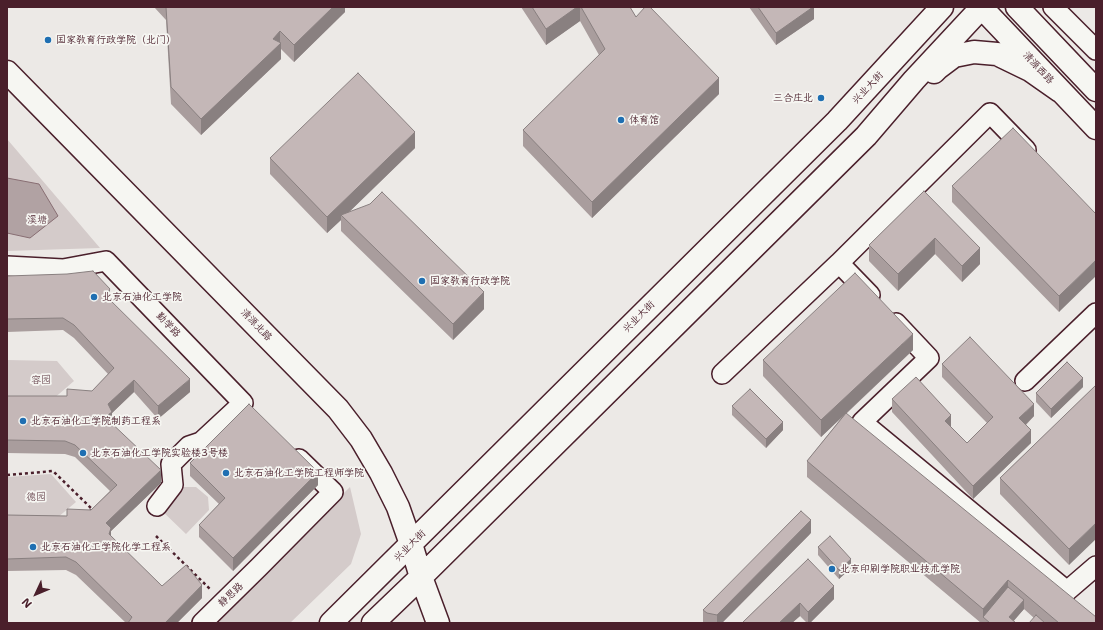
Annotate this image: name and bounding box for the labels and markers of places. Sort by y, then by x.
place label: 国家教育行政学院（北门） [56,34,176,46]
marker: 国家教育行政学院（北门） [43,35,53,45]
place label: 三合庄北 [773,92,813,104]
marker: 三合庄北 [816,93,826,103]
place label: 体育馆 [629,114,659,126]
marker: 体育馆 [616,115,626,125]
place label: 国家教育行政学院 [430,275,510,287]
marker: 国家教育行政学院 [417,276,427,286]
place label: 北京石油化工学院 [102,291,182,303]
marker: 北京石油化工学院 [89,292,99,302]
place label: 北京石油化工学院制药工程系 [31,415,161,427]
marker: 北京石油化工学院制药工程系 [18,416,28,426]
place label: 北京石油化工学院实验楼3号楼 [91,447,228,459]
marker: 北京石油化工学院实验楼3号楼 [78,448,88,458]
place label: 北京石油化工学院工程师学院 [234,467,364,479]
marker: 北京石油化工学院工程师学院 [221,468,231,478]
place label: 北京石油化工学院化学工程系 [41,541,171,553]
marker: 北京石油化工学院化学工程系 [28,542,38,552]
place label: 北京印刷学院职业技术学院 [840,563,960,575]
marker: 北京印刷学院职业技术学院 [827,564,837,574]

